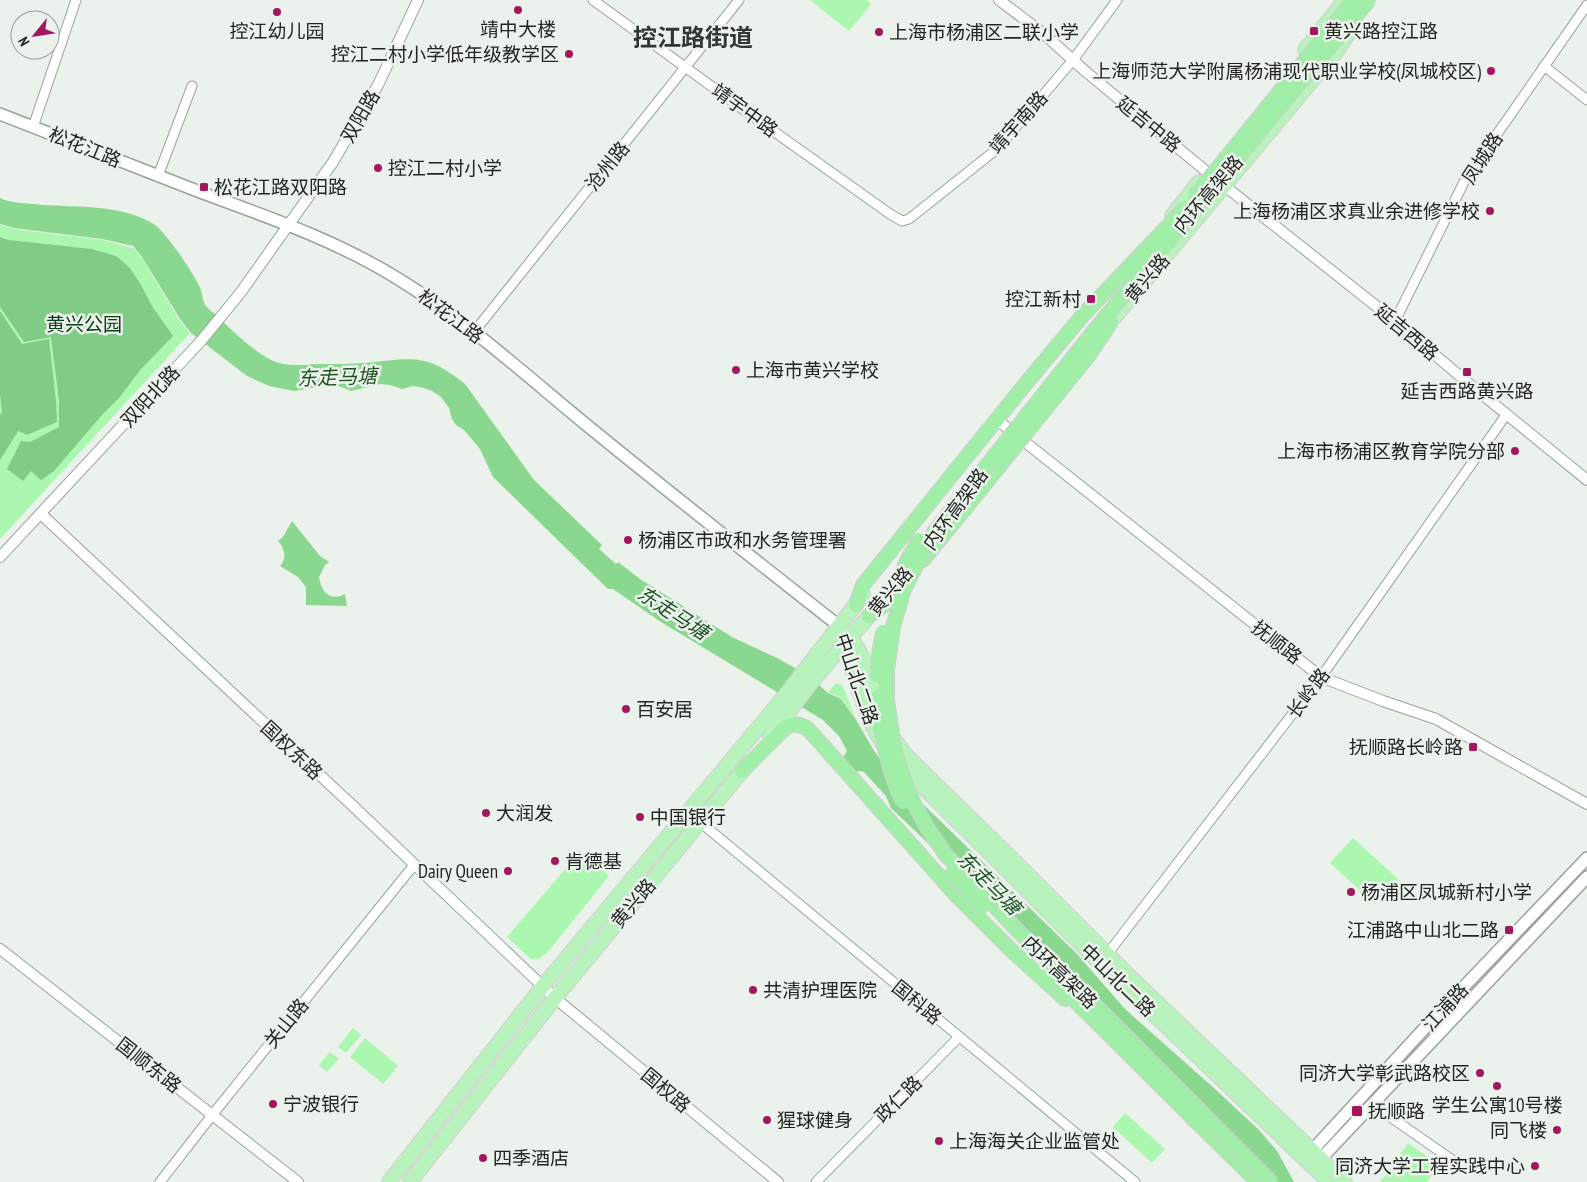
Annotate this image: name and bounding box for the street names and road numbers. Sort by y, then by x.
street label: 靖宇中路 [707,78,783,142]
street label: 双阳路 [335,85,385,147]
street label: 靖宇南路 [984,86,1052,158]
street label: 延吉中路 [1112,91,1186,157]
street label: 松花江路 [45,122,125,172]
street label: 凤城路 [1456,128,1508,188]
street label: 沧州路 [580,136,634,196]
street label: 内环高架路 [1168,150,1248,238]
street label: 黄兴路 [1119,248,1175,308]
street label: 松花江路 [413,284,489,348]
street label: 延吉西路 [1370,298,1444,366]
street label: 双阳北路 [115,360,185,432]
street label: 内环高架路 [917,464,993,554]
street label: 黄兴路 [862,561,918,621]
street label: 抚顺路 [1247,615,1307,669]
street label: 中山北二路 [830,630,884,728]
street label: 长岭路 [1281,663,1335,723]
street label: 国权东路 [256,715,328,785]
street label: 黄兴路 [605,873,661,933]
street label: 内环高架路 [1017,930,1103,1014]
street label: 中山北二路 [1075,938,1161,1022]
street label: 国科路 [887,975,947,1029]
street label: 江浦路 [1417,978,1473,1036]
street label: 关山路 [259,993,313,1053]
street label: 国顺东路 [112,1032,186,1098]
street label: 国权路 [636,1062,696,1118]
street label: 政仁路 [869,1070,927,1128]

